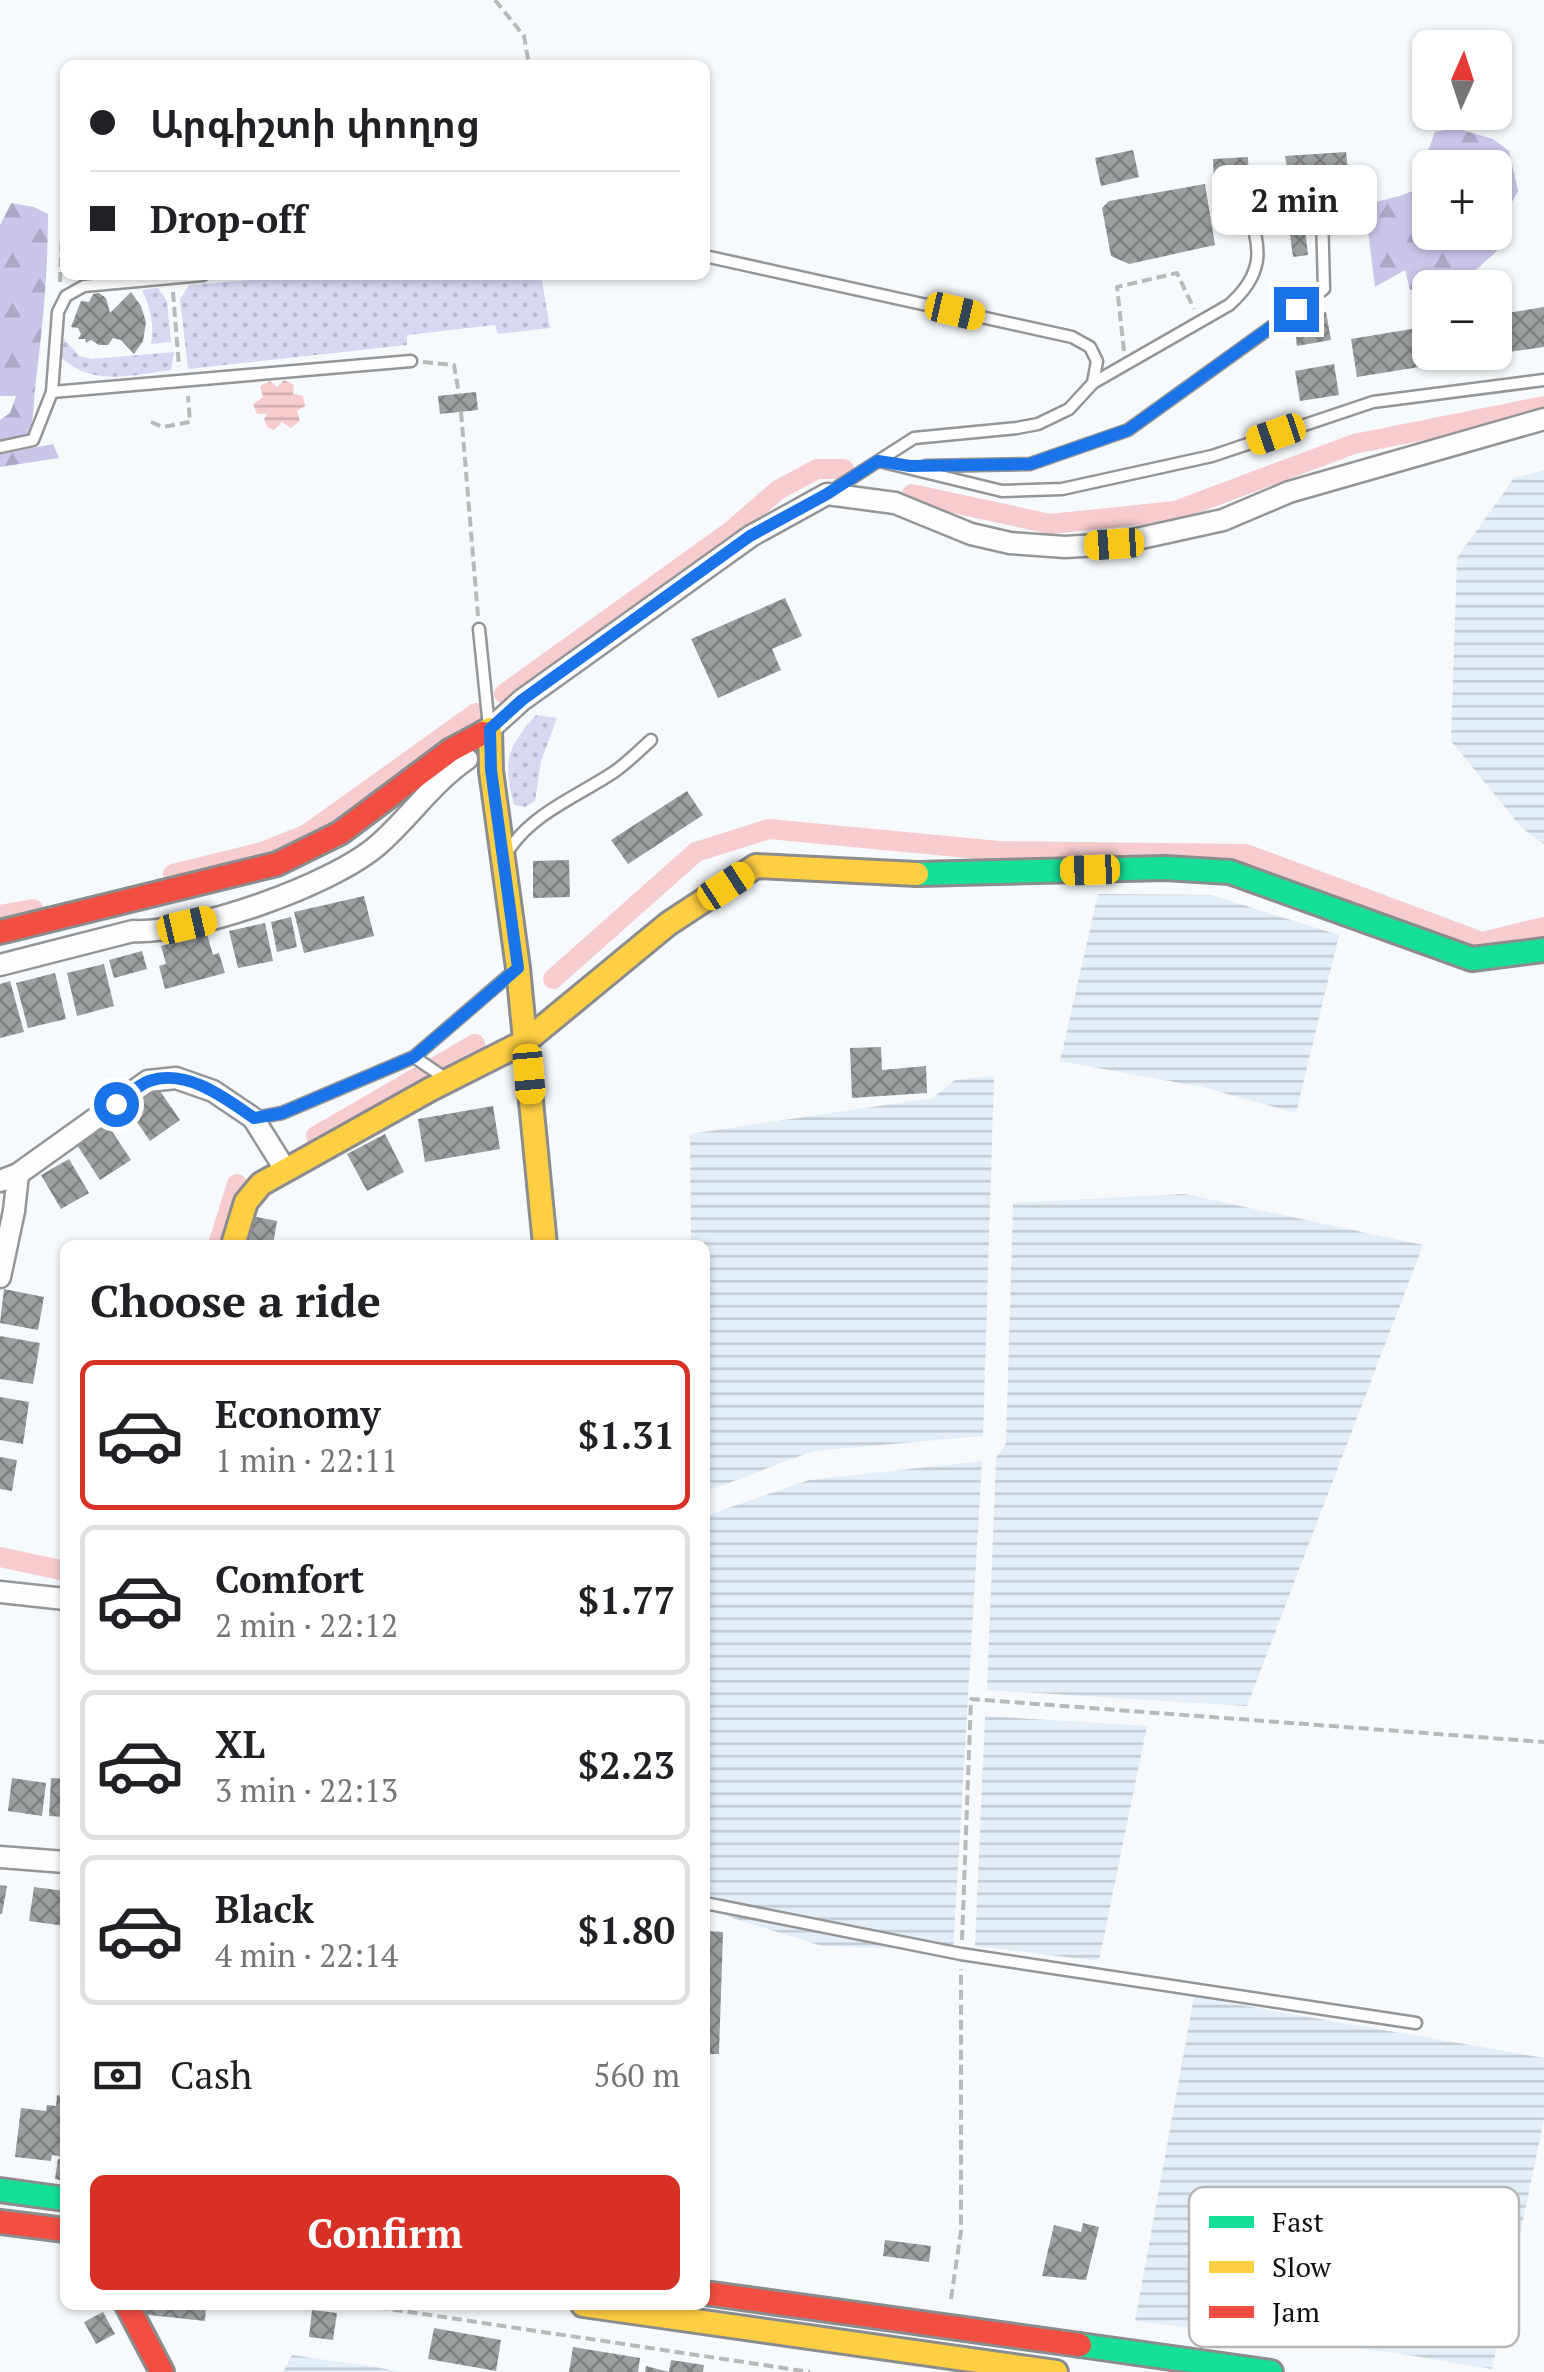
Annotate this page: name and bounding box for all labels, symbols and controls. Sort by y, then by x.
north arrow [1412,30,1512,130]
map controls [1412,30,1512,370]
text: Արգիշտի փողոց [150,99,480,149]
button: + [1412,150,1512,250]
callout: 2 min [1214,164,1378,234]
text: 2 min [1251,179,1338,221]
text: Drop-off [150,194,307,244]
button: − [1412,270,1512,370]
route end [1274,287,1319,332]
car [922,290,988,332]
car [1243,410,1309,458]
car [1083,527,1145,561]
car [1059,854,1121,886]
car [693,857,759,915]
car [154,904,220,946]
car [511,1043,547,1105]
route start [94,1082,139,1127]
text: Choose a ride [90,1270,381,1330]
text: Economy [215,1389,381,1439]
icon: car [95,1390,185,1480]
text: $1.31 [578,1410,675,1460]
text: 1 min · 22:11 [215,1439,398,1481]
text: Comfort [215,1554,364,1604]
icon: car [95,1555,185,1645]
text: $1.77 [578,1575,675,1625]
text: 2 min · 22:12 [215,1604,398,1646]
text: XL [215,1719,265,1769]
icon: car [95,1720,185,1810]
text: $2.23 [578,1740,675,1790]
text: 3 min · 22:13 [215,1769,398,1811]
text: Black [215,1884,314,1934]
icon: car [95,1885,185,1975]
text: $1.80 [578,1905,675,1955]
text: 4 min · 22:14 [215,1934,398,1976]
icon: cash [90,2048,145,2103]
text: Cash [170,2050,252,2100]
text: 560 m [593,2054,680,2096]
button: Confirm [90,2175,680,2290]
legend [1189,2187,1519,2347]
text: Fast [1272,2203,1324,2240]
text: Slow [1272,2248,1332,2285]
text: Jam [1272,2293,1320,2330]

